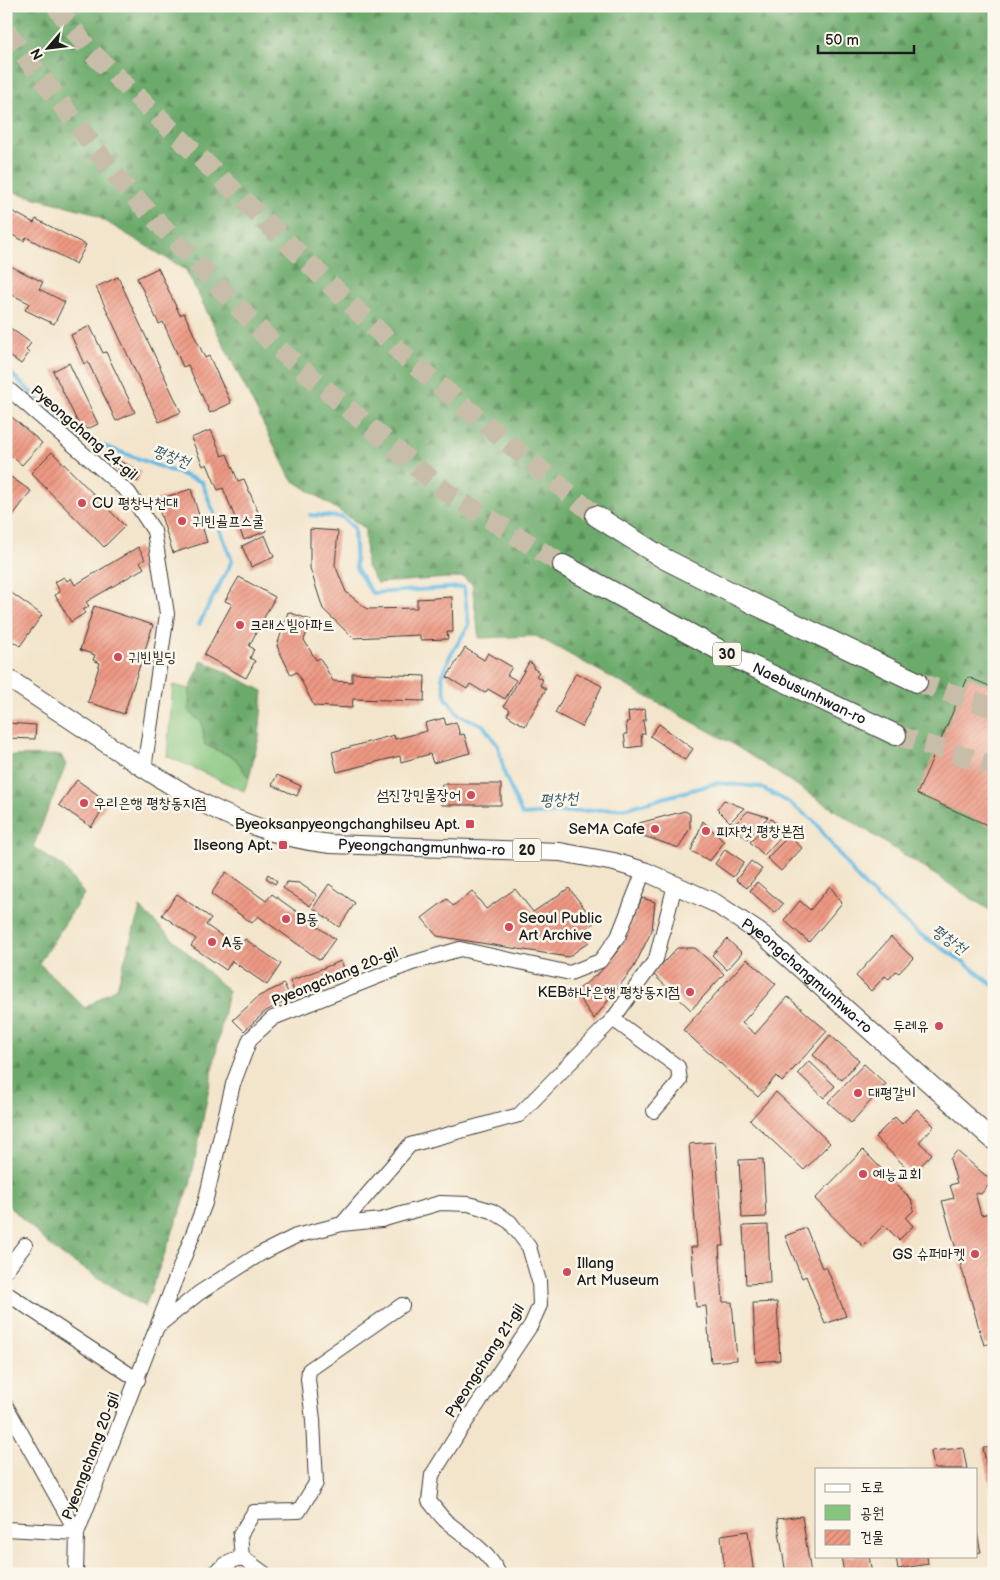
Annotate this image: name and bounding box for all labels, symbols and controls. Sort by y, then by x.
north arrow [22,22,72,72]
scale bar [818,22,914,54]
text: 50 m [825,31,859,50]
text: N [27,45,47,63]
street label: Pyeongchang 24-gil [27,381,141,485]
water label: 평창천 [150,441,194,473]
place label: CU 평창낙천대 [92,494,178,513]
marker: CU 평창낙천대 [76,497,88,509]
place label: 귀빈골프스쿨 [192,512,264,531]
marker: 귀빈골프스쿨 [176,515,188,527]
place label: 크래스빌아파트 [250,616,335,635]
marker: 크래스빌아파트 [234,619,246,631]
road number: 30 [713,642,741,666]
place label: 귀빈빌딩 [128,648,176,667]
marker: 귀빈빌딩 [112,651,124,663]
street label: Naebusunhwan-ro [749,658,869,729]
place label: 섬진강민물장어 [377,786,461,805]
marker: 섬진강민물장어 [465,789,477,801]
water label: 평창천 [539,789,581,811]
place label: 우리은행 평창동지점 [94,794,207,813]
marker: 우리은행 평창동지점 [78,797,90,809]
place label: Byeoksanpyeongchanghilseu Apt. [235,815,460,834]
marker: Byeoksanpyeongchanghilseu Apt. [464,818,476,830]
place label: SeMA Cafe [569,820,645,839]
place label: 피자헛 평창본점 [716,822,805,841]
marker: SeMA Cafe [649,823,661,835]
marker: 피자헛 평창본점 [700,825,712,837]
street label: Pyeongchangmunhwa-ro [338,835,506,860]
place label: Ilseong Apt. [194,836,273,855]
road number: 20 [513,838,541,862]
marker: Ilseong Apt. [277,839,289,851]
place label: Seoul Public Art Archive [519,909,602,945]
place label: B동 [296,910,318,929]
marker: B동 [280,913,292,925]
street label: Pyeongchangmunhwa-ro [738,914,876,1038]
marker: Seoul Public Art Archive [503,921,515,933]
water label: 평창천 [928,921,972,960]
place label: A동 [222,933,243,952]
marker: A동 [206,936,218,948]
street label: Pyeongchang 20-gil [269,943,401,1011]
place label: KEB하나은행 평창동지점 [537,983,680,1002]
marker: KEB하나은행 평창동지점 [684,986,696,998]
place label: 두레유 [893,1017,929,1036]
marker: 두레유 [933,1020,945,1032]
place label: 대평갈비 [868,1084,916,1103]
marker: 대평갈비 [852,1087,864,1099]
place label: 예능교회 [873,1165,921,1184]
marker: 예능교회 [857,1168,869,1180]
place label: GS 슈퍼마켓 [892,1245,965,1264]
marker: GS 슈퍼마켓 [969,1248,981,1260]
place label: Illang Art Museum [577,1254,659,1290]
marker: Illang Art Museum [561,1266,573,1278]
street label: Pyeongchang 21-gil [441,1301,529,1421]
street label: Pyeongchang 20-gil [58,1390,124,1522]
legend [815,1468,978,1558]
text: 도로 [860,1478,884,1497]
text: 공원 [860,1504,884,1523]
text: 건물 [860,1528,884,1547]

